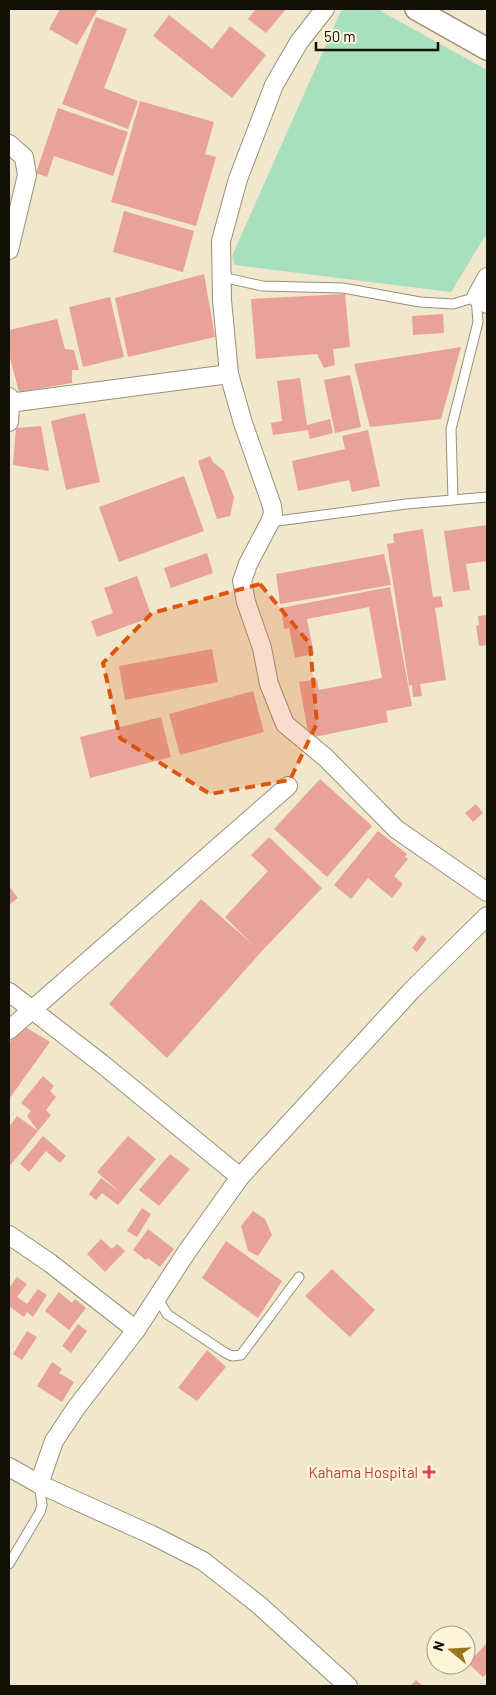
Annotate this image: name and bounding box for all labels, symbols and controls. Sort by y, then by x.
scale bar [316,20,438,52]
text: 50 m [324,27,356,45]
place label: Kahama Hospital [308,1463,418,1481]
marker: Kahama Hospital [422,1465,436,1479]
north arrow [426,1625,476,1675]
text: N [429,1639,448,1653]

